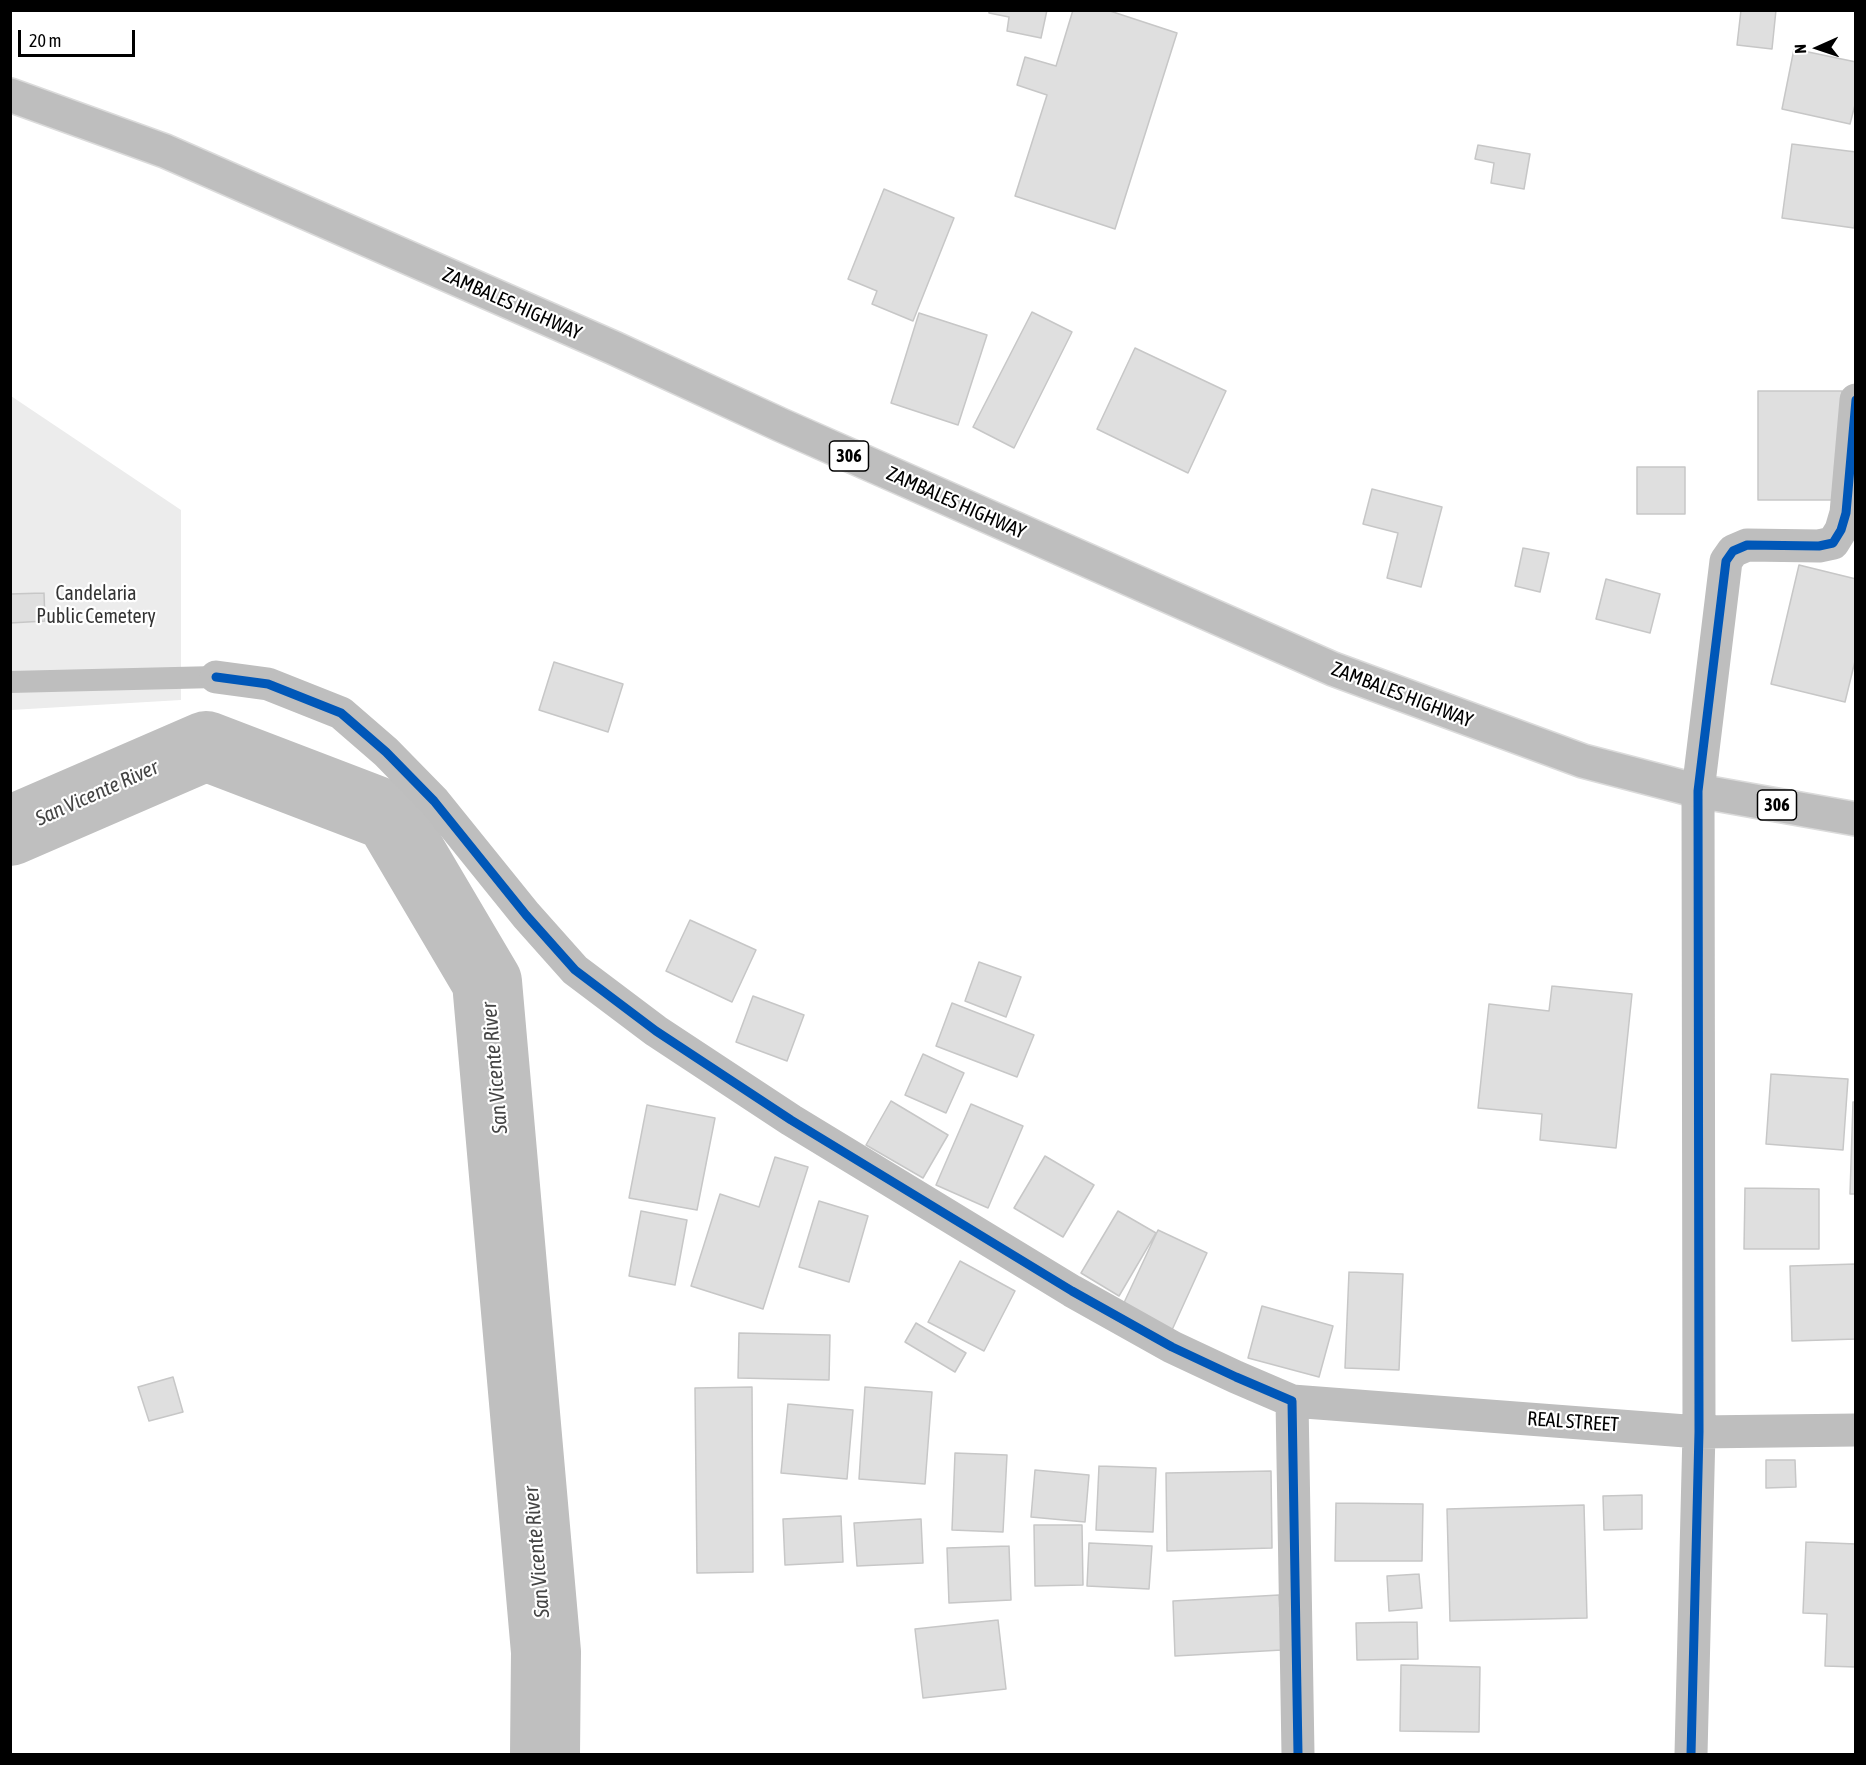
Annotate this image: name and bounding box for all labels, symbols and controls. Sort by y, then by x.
scale bar [21,18,138,56]
north arrow [1788,18,1848,78]
text: 20 m [29,30,61,51]
text: N [1791,44,1809,54]
street label: ZAMBALES HIGHWAY [439,263,585,345]
road number: 306 [830,441,868,471]
street label: ZAMBALES HIGHWAY [883,462,1029,544]
park label: Candelaria Public Cemetery [36,582,156,629]
street label: ZAMBALES HIGHWAY [1328,657,1476,733]
water label: San Vicente River [32,755,162,831]
road number: 306 [1758,790,1796,820]
water label: San Vicente River [477,1001,513,1135]
street label: REAL STREET [1526,1407,1620,1437]
water label: San Vicente River [519,1485,555,1619]

